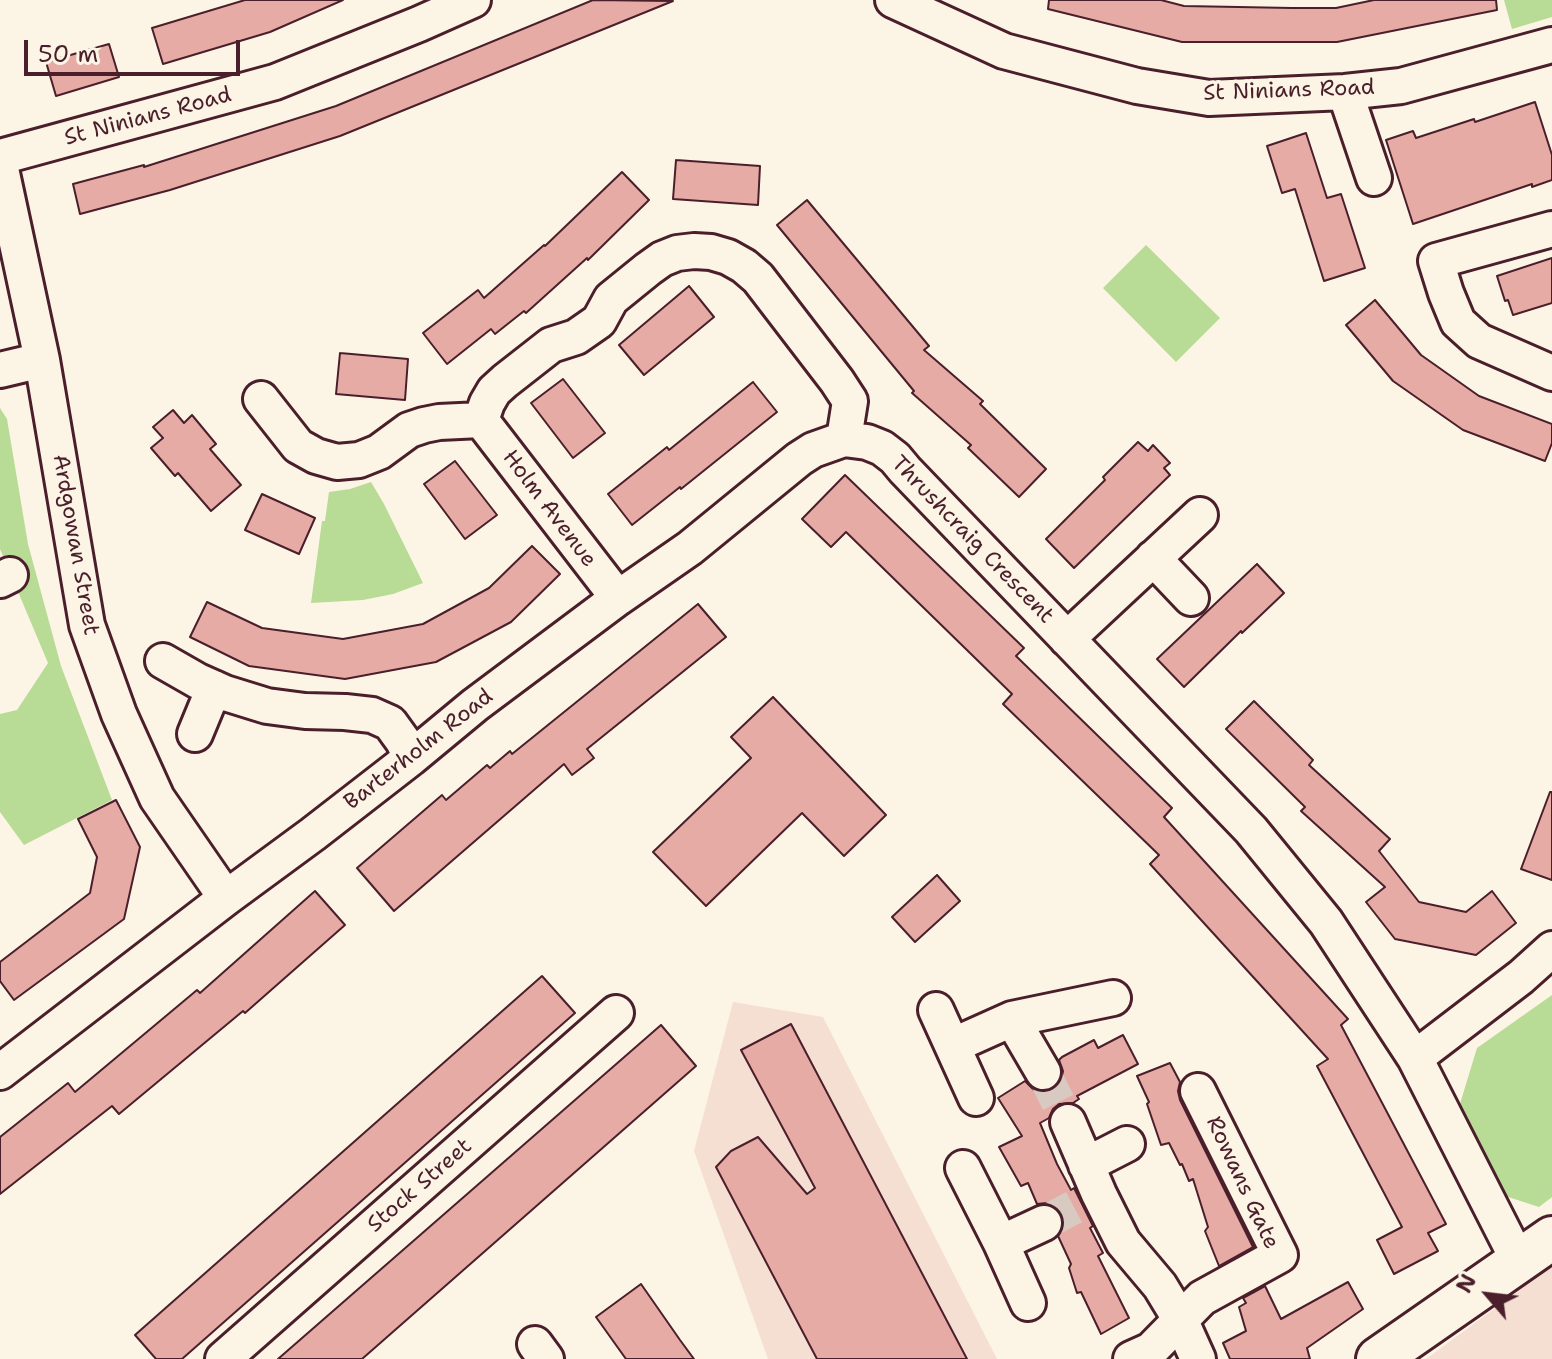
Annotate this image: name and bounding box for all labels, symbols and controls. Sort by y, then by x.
scale bar [28,24,244,74]
text: 50 m [38,38,98,70]
street label: St Ninians Road [1203,75,1375,107]
street label: St Ninians Road [62,82,234,152]
street label: Holm Avenue [496,445,602,573]
street label: Thrushcraig Crescent [885,451,1059,629]
street label: Ardgowan Street [46,452,104,638]
street label: Barterholm Road [339,684,499,816]
street label: Rowans Gate [1200,1113,1284,1253]
street label: Stock Street [362,1133,478,1239]
north arrow [1448,1255,1528,1335]
text: N [1449,1269,1483,1298]

